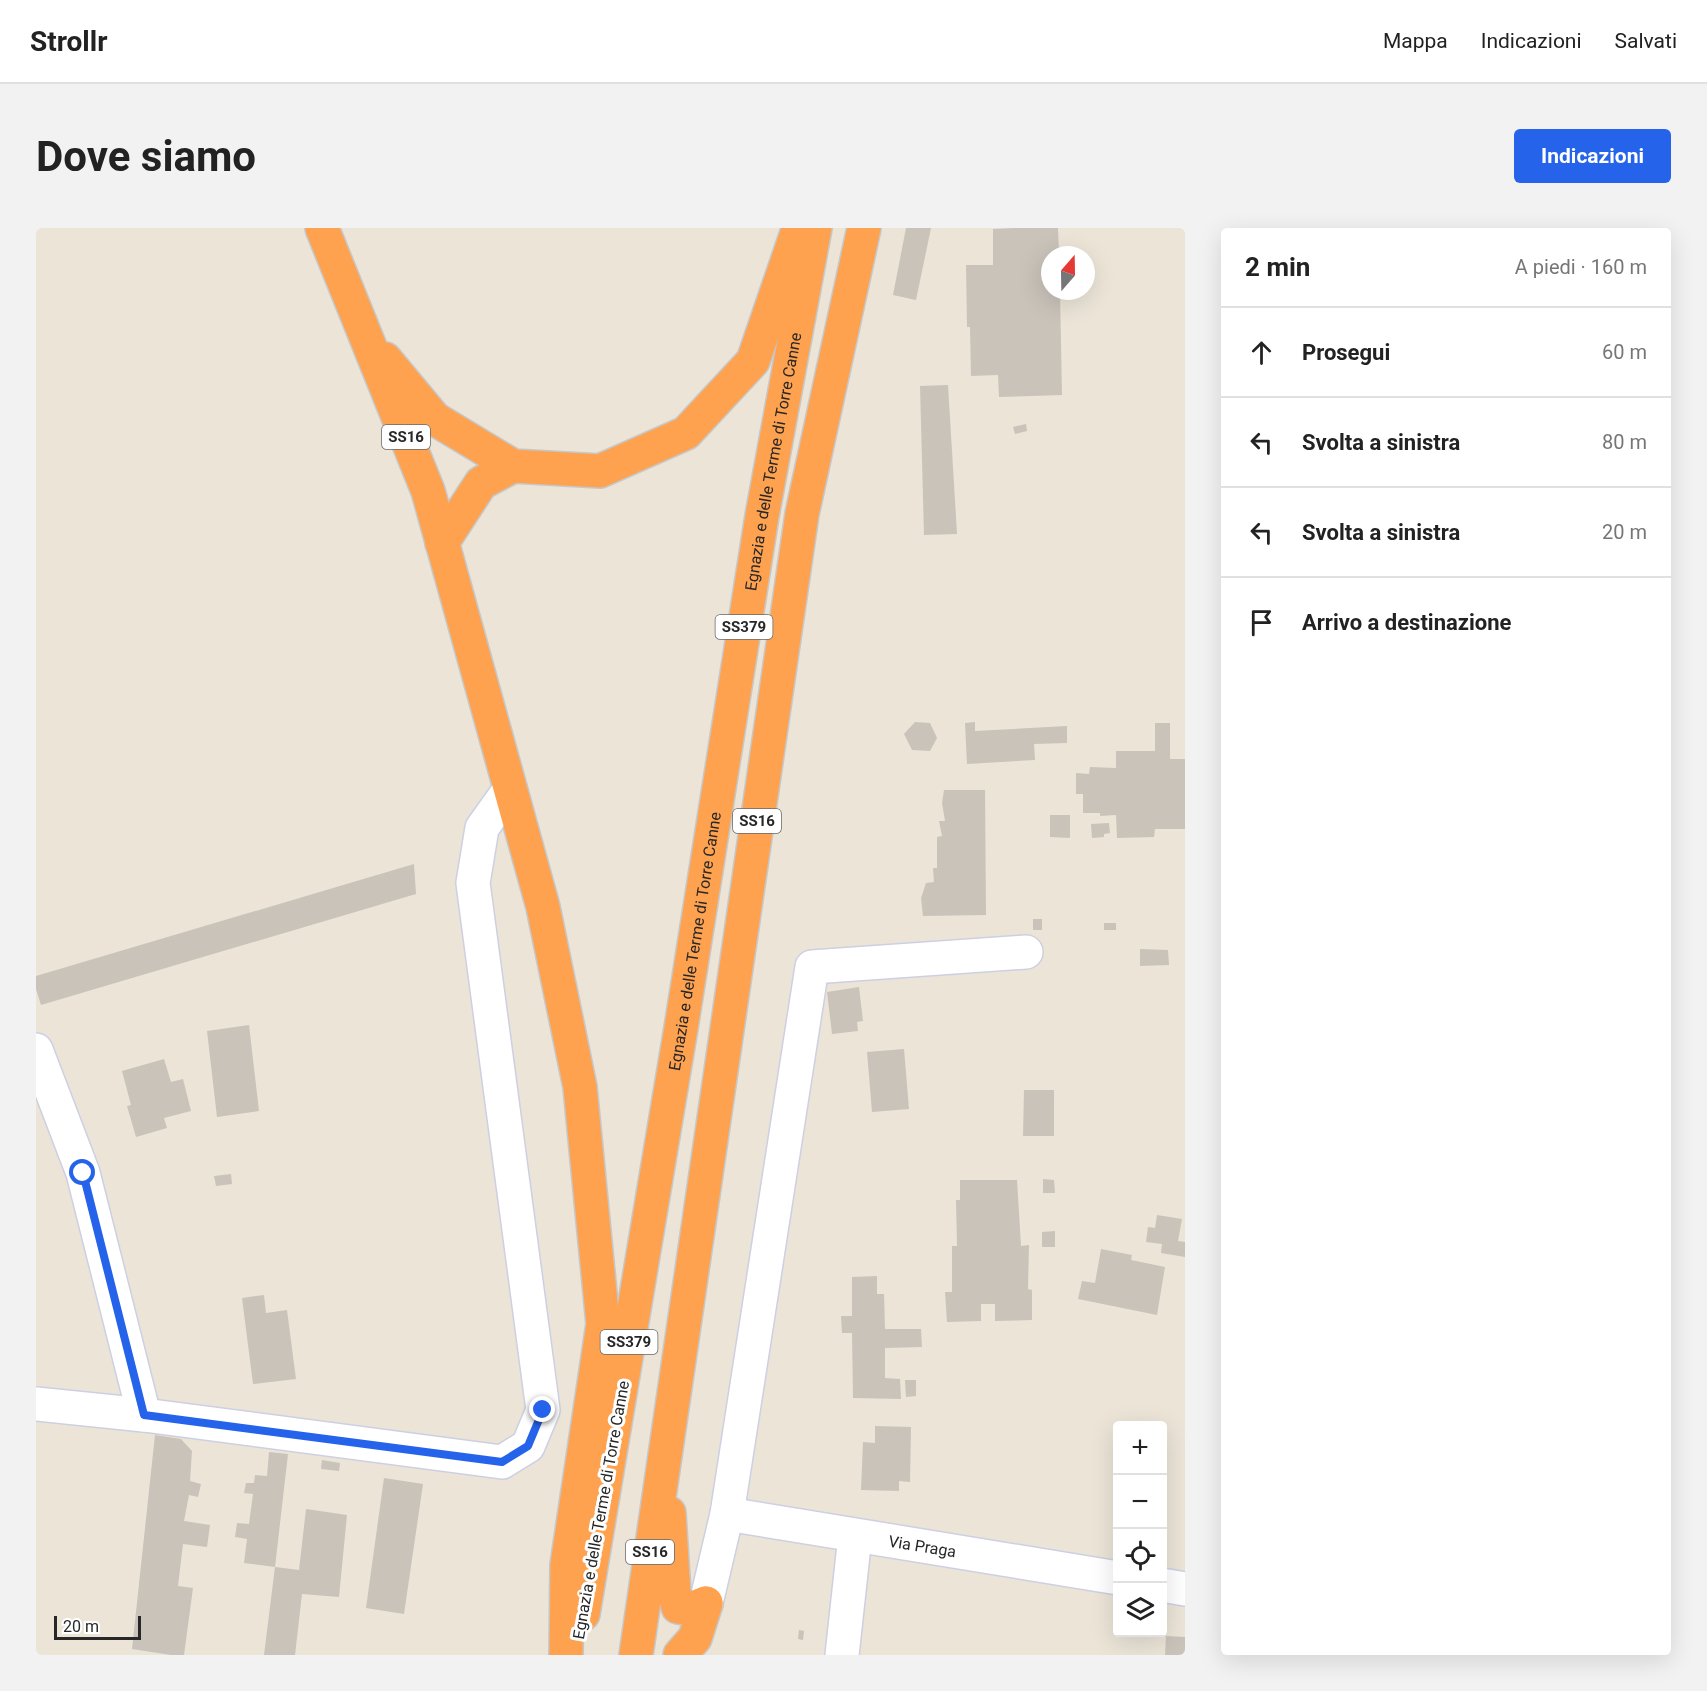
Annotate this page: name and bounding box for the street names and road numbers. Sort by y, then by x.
street label: Egnazia e delle Terme di Torre Canne [741,331,805,592]
road number: SS16 [382,425,430,449]
road number: SS379 [716,615,772,639]
road number: SS16 [733,809,781,833]
street label: Egnazia e delle Terme di Torre Canne [665,810,725,1072]
road number: SS379 [600,1330,658,1354]
street label: Egnazia e delle Terme di Torre Canne [569,1379,633,1641]
street label: Via Praga [887,1531,958,1561]
road number: SS16 [626,1540,674,1564]

